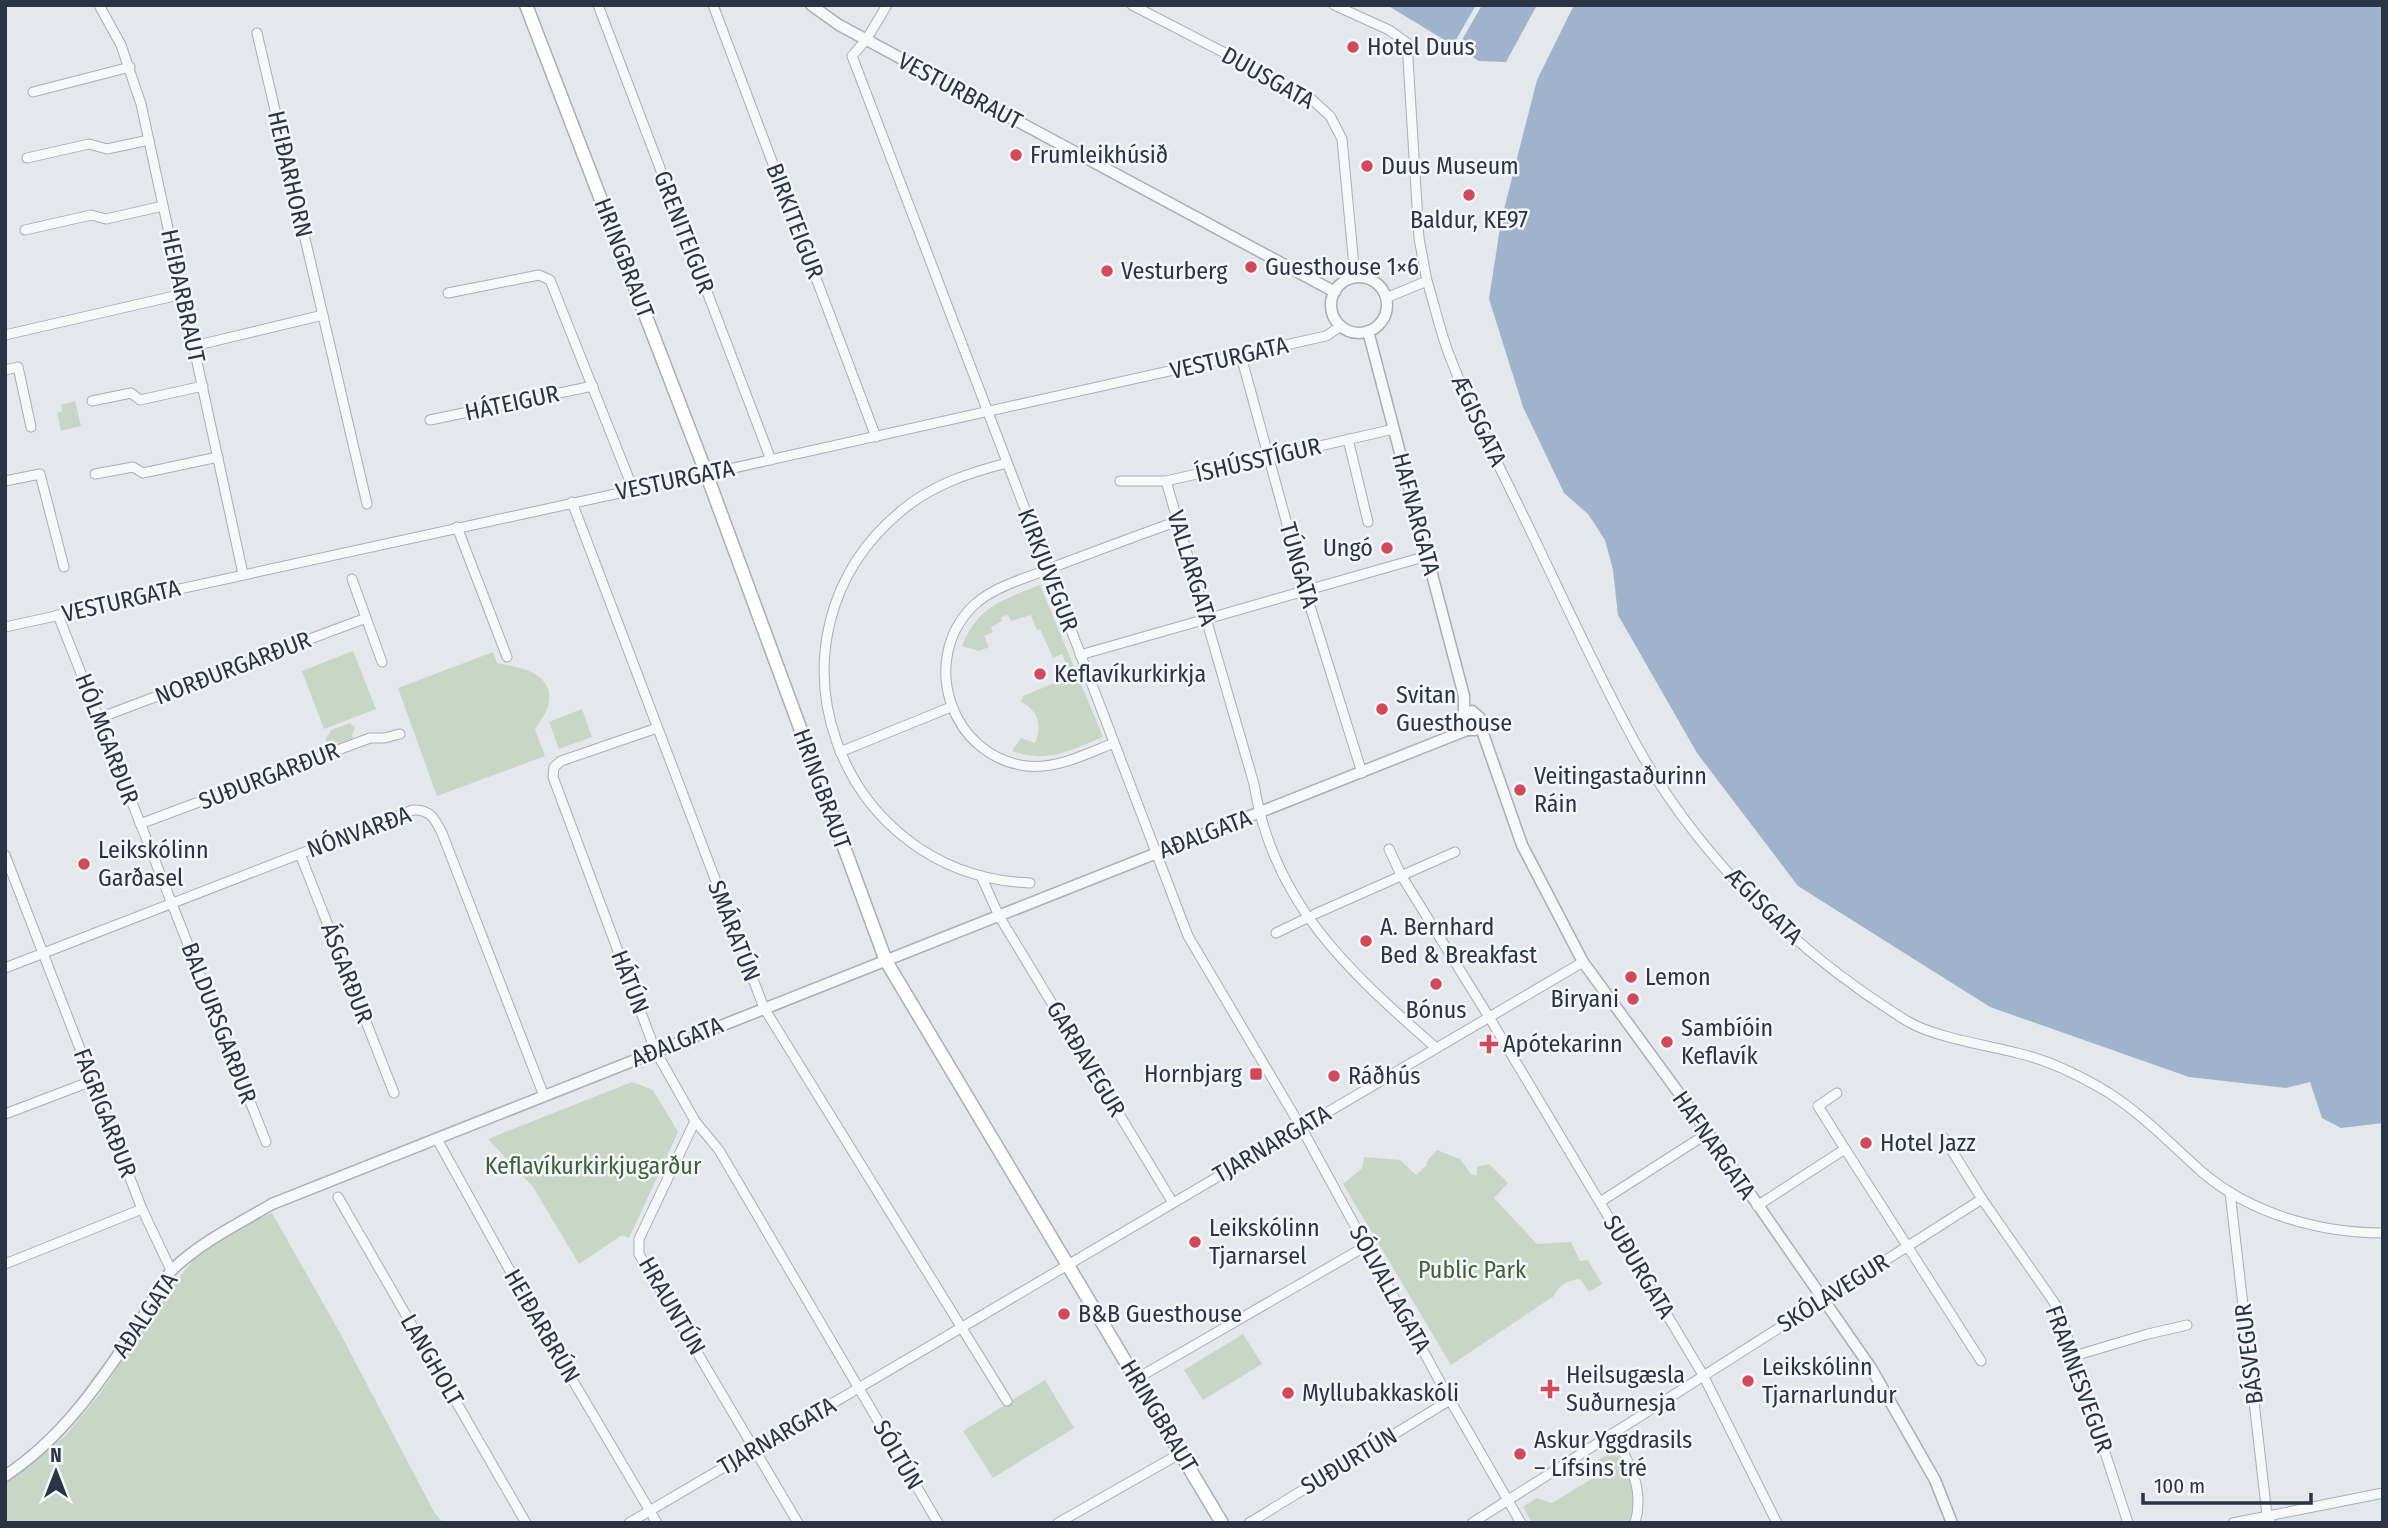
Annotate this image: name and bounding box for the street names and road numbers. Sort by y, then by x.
street label: DUUSGATA [1217,41,1320,115]
street label: VESTURBRAUT [893,47,1027,135]
street label: HEIÐARHORN [262,108,318,240]
street label: BIRKITEIGUR [760,159,830,283]
street label: GRENITEIGUR [648,167,720,297]
street label: HRINGBRAUT [588,194,660,322]
street label: HEIÐARBRAUT [155,227,211,365]
street label: VESTURGATA [1167,331,1291,385]
street label: ÆGISGATA [1445,370,1512,471]
street label: HÁTEIGUR [462,378,562,427]
street label: ÍSHÚSSTÍGUR [1192,431,1324,488]
street label: HAFNARGATA [1386,450,1446,579]
street label: VESTURGATA [613,454,737,506]
street label: KIRKJUVEGUR [1012,505,1084,635]
street label: VALLARGATA [1161,507,1223,629]
street label: TÚNGATA [1273,519,1326,611]
street label: VESTURGATA [59,574,183,628]
street label: NORÐURGARÐUR [151,625,315,711]
street label: HÓLMGARÐUR [69,670,145,808]
street label: HRINGBRAUT [787,725,857,853]
street label: SUÐURGARÐUR [195,736,343,816]
street label: NÓNVARÐA [303,800,415,864]
street label: AÐALGATA [1155,804,1255,864]
street label: ÆGISGATA [1719,861,1808,950]
street label: SMÁRATÚN [702,876,767,985]
street label: ÁSGARÐUR [315,918,380,1027]
street label: BALDURSGARÐUR [175,939,263,1107]
street label: HÁTÚN [605,946,656,1018]
street label: GARÐAVEGUR [1041,996,1131,1122]
street label: AÐALGATA [627,1011,727,1073]
street label: FAGRIGARÐUR [68,1045,142,1181]
street label: HAFNARGATA [1667,1086,1762,1205]
street label: TJARNARGATA [1208,1099,1336,1189]
street label: SUÐURGATA [1597,1211,1681,1324]
street label: SÓLVALLAGATA [1343,1220,1437,1358]
street label: SKÓLAVEGUR [1772,1248,1894,1338]
street label: HRAUNTÚN [633,1252,712,1360]
street label: HEIÐARBRÚN [498,1264,587,1388]
street label: AÐALGATA [106,1267,184,1363]
street label: FRAMNESVEGUR [2039,1302,2119,1456]
street label: BÁSVEGUR [2228,1302,2269,1406]
street label: LANGHOLT [395,1309,469,1411]
street label: HRINGBRAUT [1115,1355,1203,1477]
street label: TJARNARGATA [713,1391,841,1481]
street label: SÓLTÚN [867,1415,930,1495]
street label: SUÐURTÚN [1296,1421,1402,1500]

